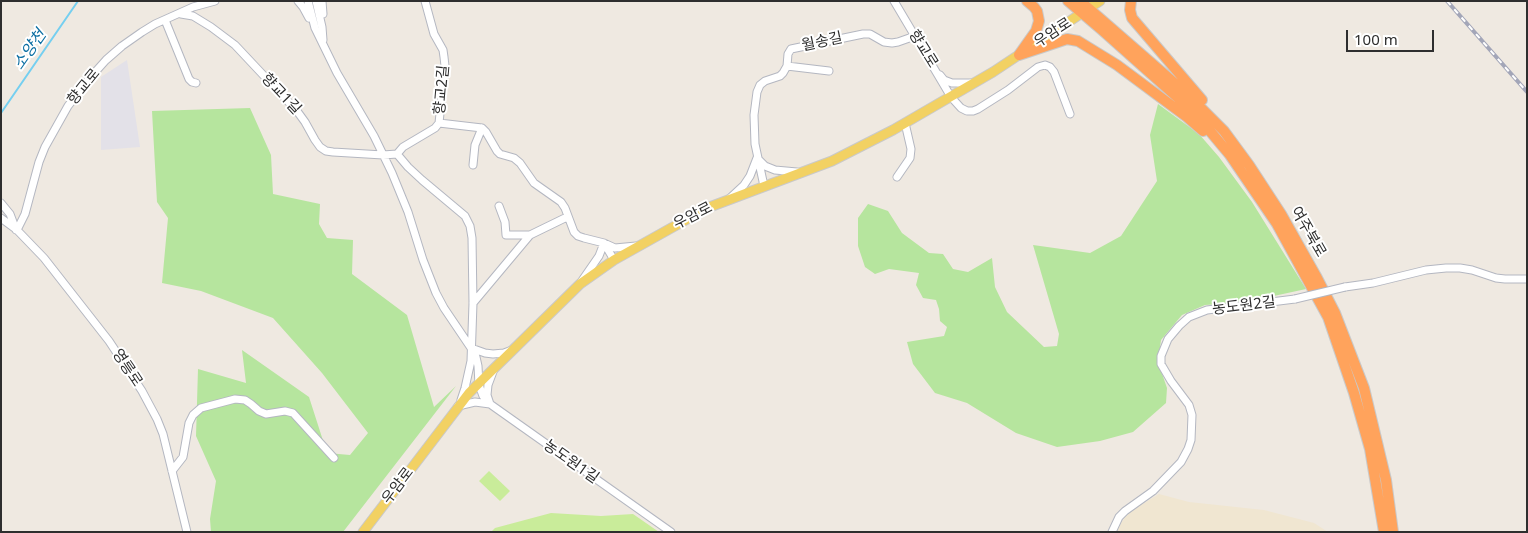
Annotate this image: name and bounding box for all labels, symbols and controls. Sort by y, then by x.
street label: 우암로 [1031,14,1075,52]
scale bar [1348,20,1436,52]
water label: 소양천 [9,26,51,74]
street label: 향교로 [904,27,942,71]
street label: 월송길 [800,29,844,55]
text: 100 m [1354,29,1398,49]
street label: 향교2길 [431,64,453,116]
street label: 향교로 [64,65,104,109]
street label: 향교1길 [257,70,305,118]
street label: 우암로 [670,199,716,233]
street label: 여주북로 [1286,204,1330,260]
street label: 농도원2길 [1211,293,1277,319]
street label: 영릉로 [108,346,146,390]
street label: 농도원1길 [540,436,602,488]
street label: 우암로 [378,464,418,508]

